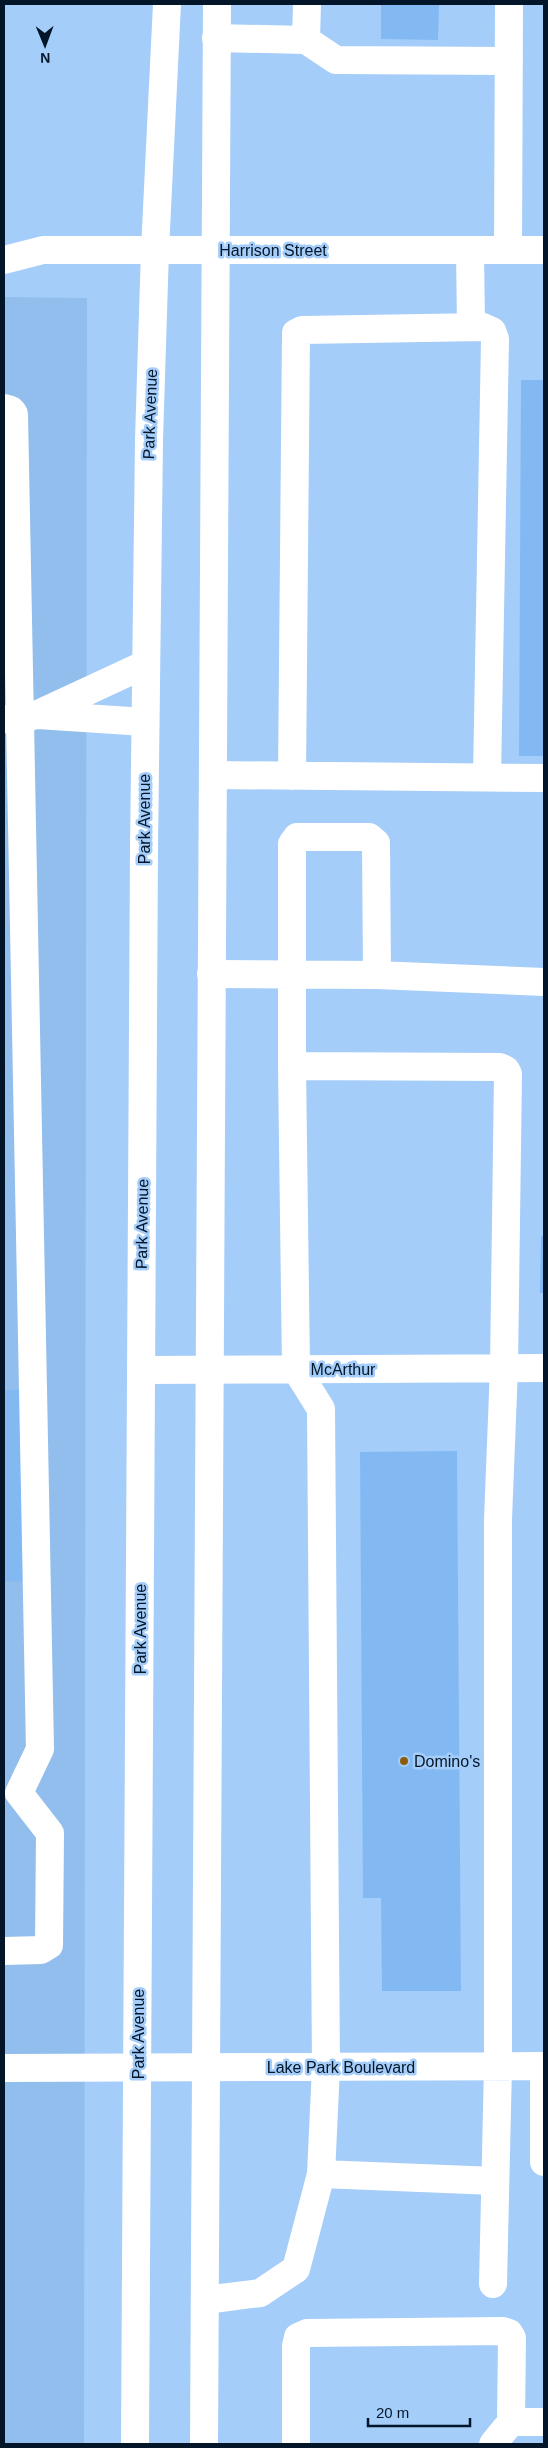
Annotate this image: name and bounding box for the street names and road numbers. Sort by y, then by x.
street label: Harrison Street [219,242,327,259]
street label: Park Avenue [140,368,160,459]
street label: Park Avenue [136,774,153,864]
street label: Park Avenue [133,1179,151,1269]
street label: McArthur [311,1361,376,1378]
street label: Park Avenue [132,1584,149,1674]
street label: Park Avenue [130,1989,147,2079]
street label: Lake Park Boulevard [267,2059,415,2076]

